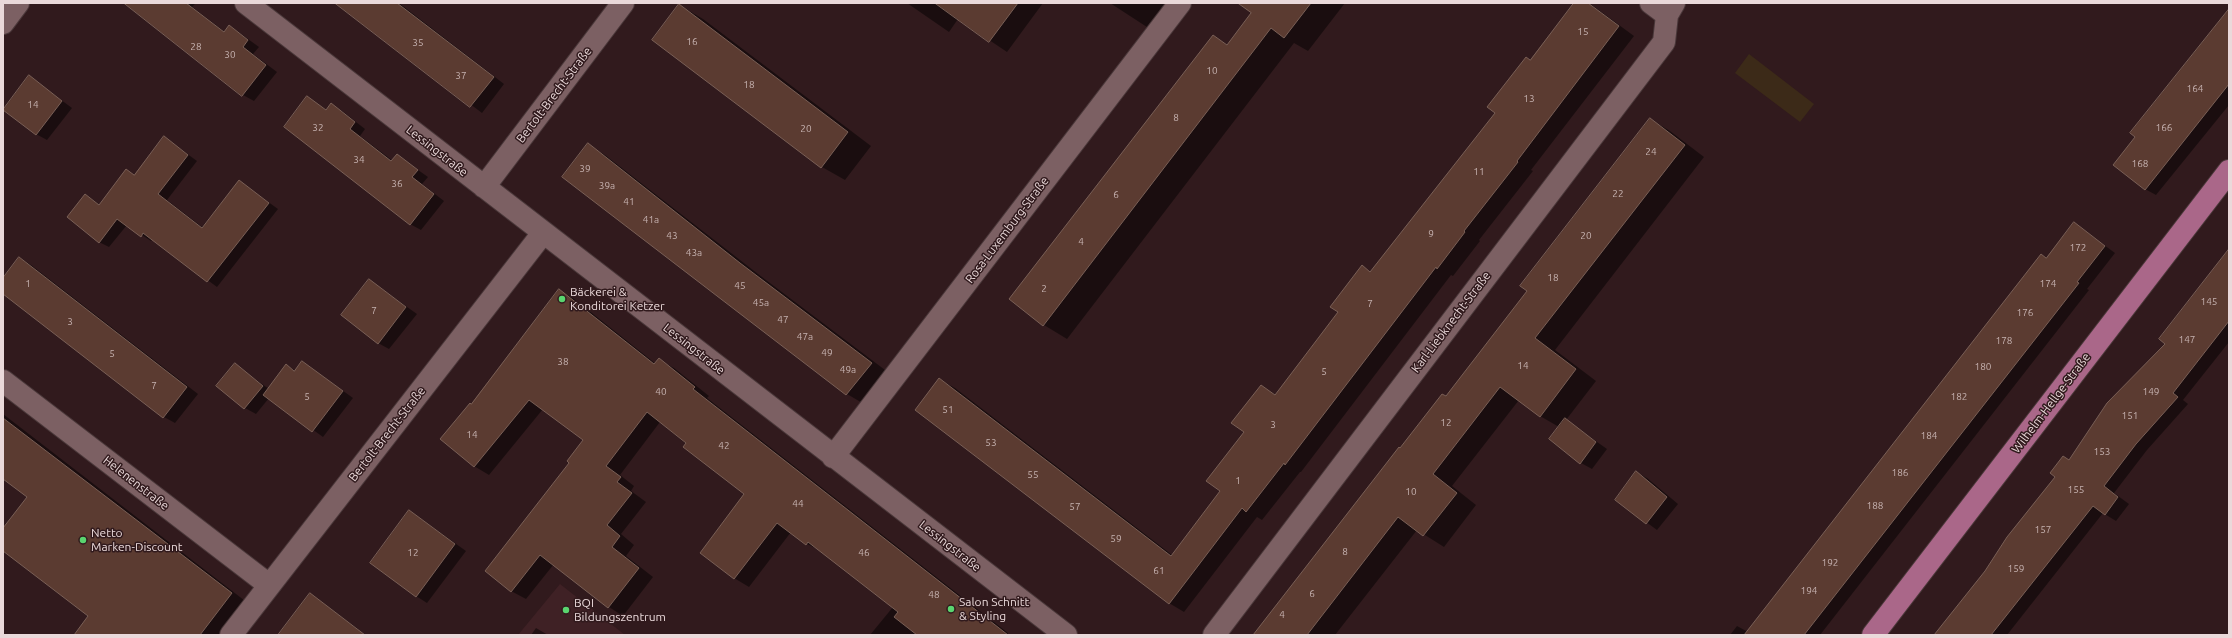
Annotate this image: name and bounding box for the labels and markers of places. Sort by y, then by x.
place label: Bäckerei & Konditorei Ketzer [570,285,665,313]
marker: Bäckerei & Konditorei Ketzer [557,294,567,304]
place label: Netto Marken-Discount [91,526,183,554]
marker: Netto Marken-Discount [78,535,88,545]
place label: Salon Schnitt & Styling [959,595,1029,623]
place label: BQI Bildungszentrum [574,596,666,624]
marker: Salon Schnitt & Styling [946,604,956,614]
marker: BQI Bildungszentrum [561,605,571,615]

